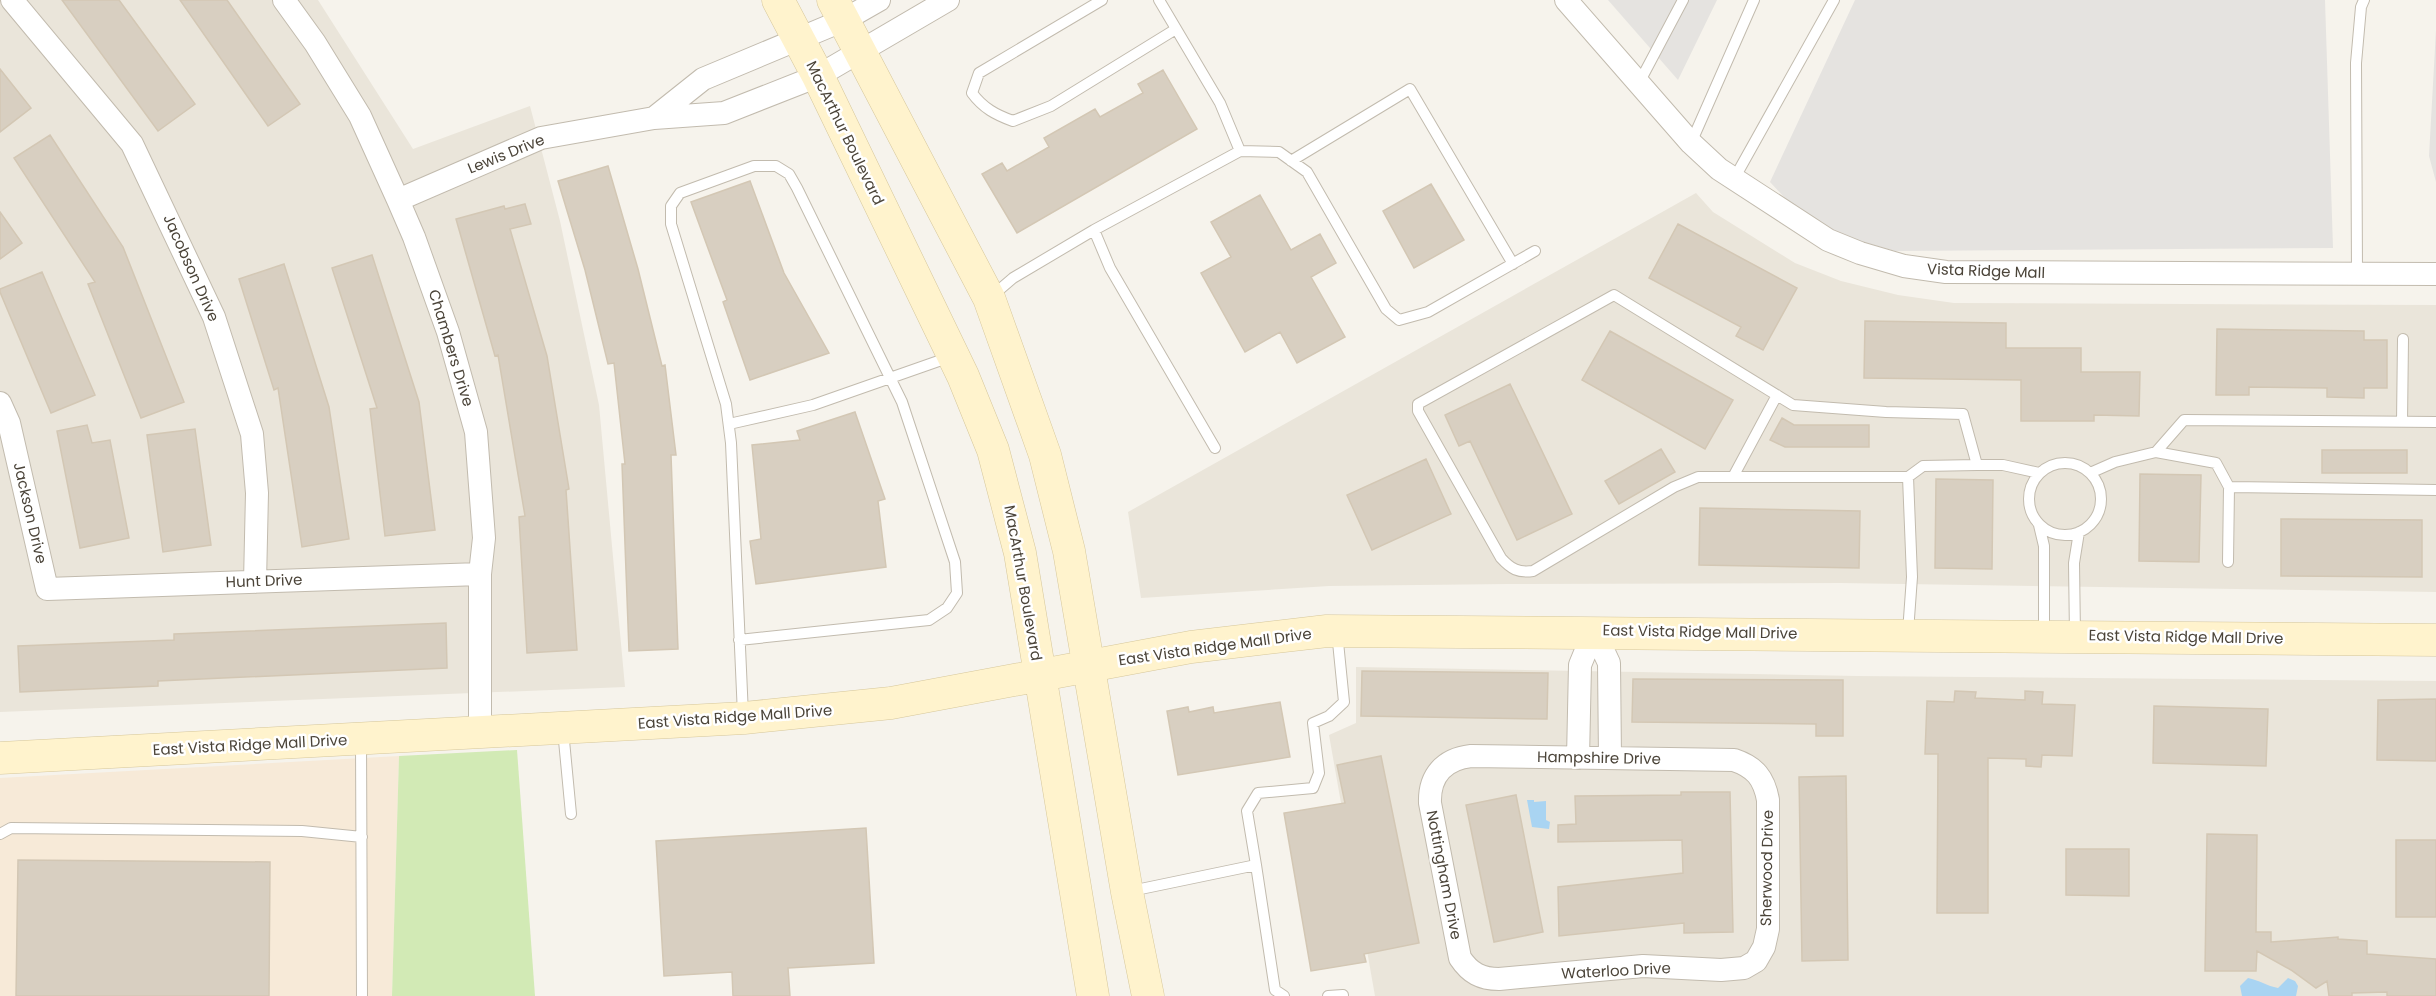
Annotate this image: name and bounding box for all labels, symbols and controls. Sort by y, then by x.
street label: MacArthur Boulevard [801,57,889,208]
street label: Lewis Drive [464,129,547,178]
street label: Jacobson Drive [158,211,225,325]
street label: Vista Ridge Mall [1927,258,2045,283]
street label: Chambers Drive [424,287,479,409]
street label: Jackson Drive [9,460,52,566]
street label: MacArthur Boulevard [999,503,1048,662]
street label: Hunt Drive [225,569,303,592]
street label: East Vista Ridge Mall Drive [1602,619,1798,644]
street label: East Vista Ridge Mall Drive [1117,623,1313,670]
street label: East Vista Ridge Mall Drive [2088,624,2284,649]
street label: East Vista Ridge Mall Drive [637,699,833,734]
street label: East Vista Ridge Mall Drive [152,729,348,760]
street label: Hampshire Drive [1537,746,1661,769]
street label: Nottingham Drive [1422,808,1467,941]
street label: Sherwood Drive [1755,810,1778,926]
street label: Waterloo Drive [1561,957,1671,984]

